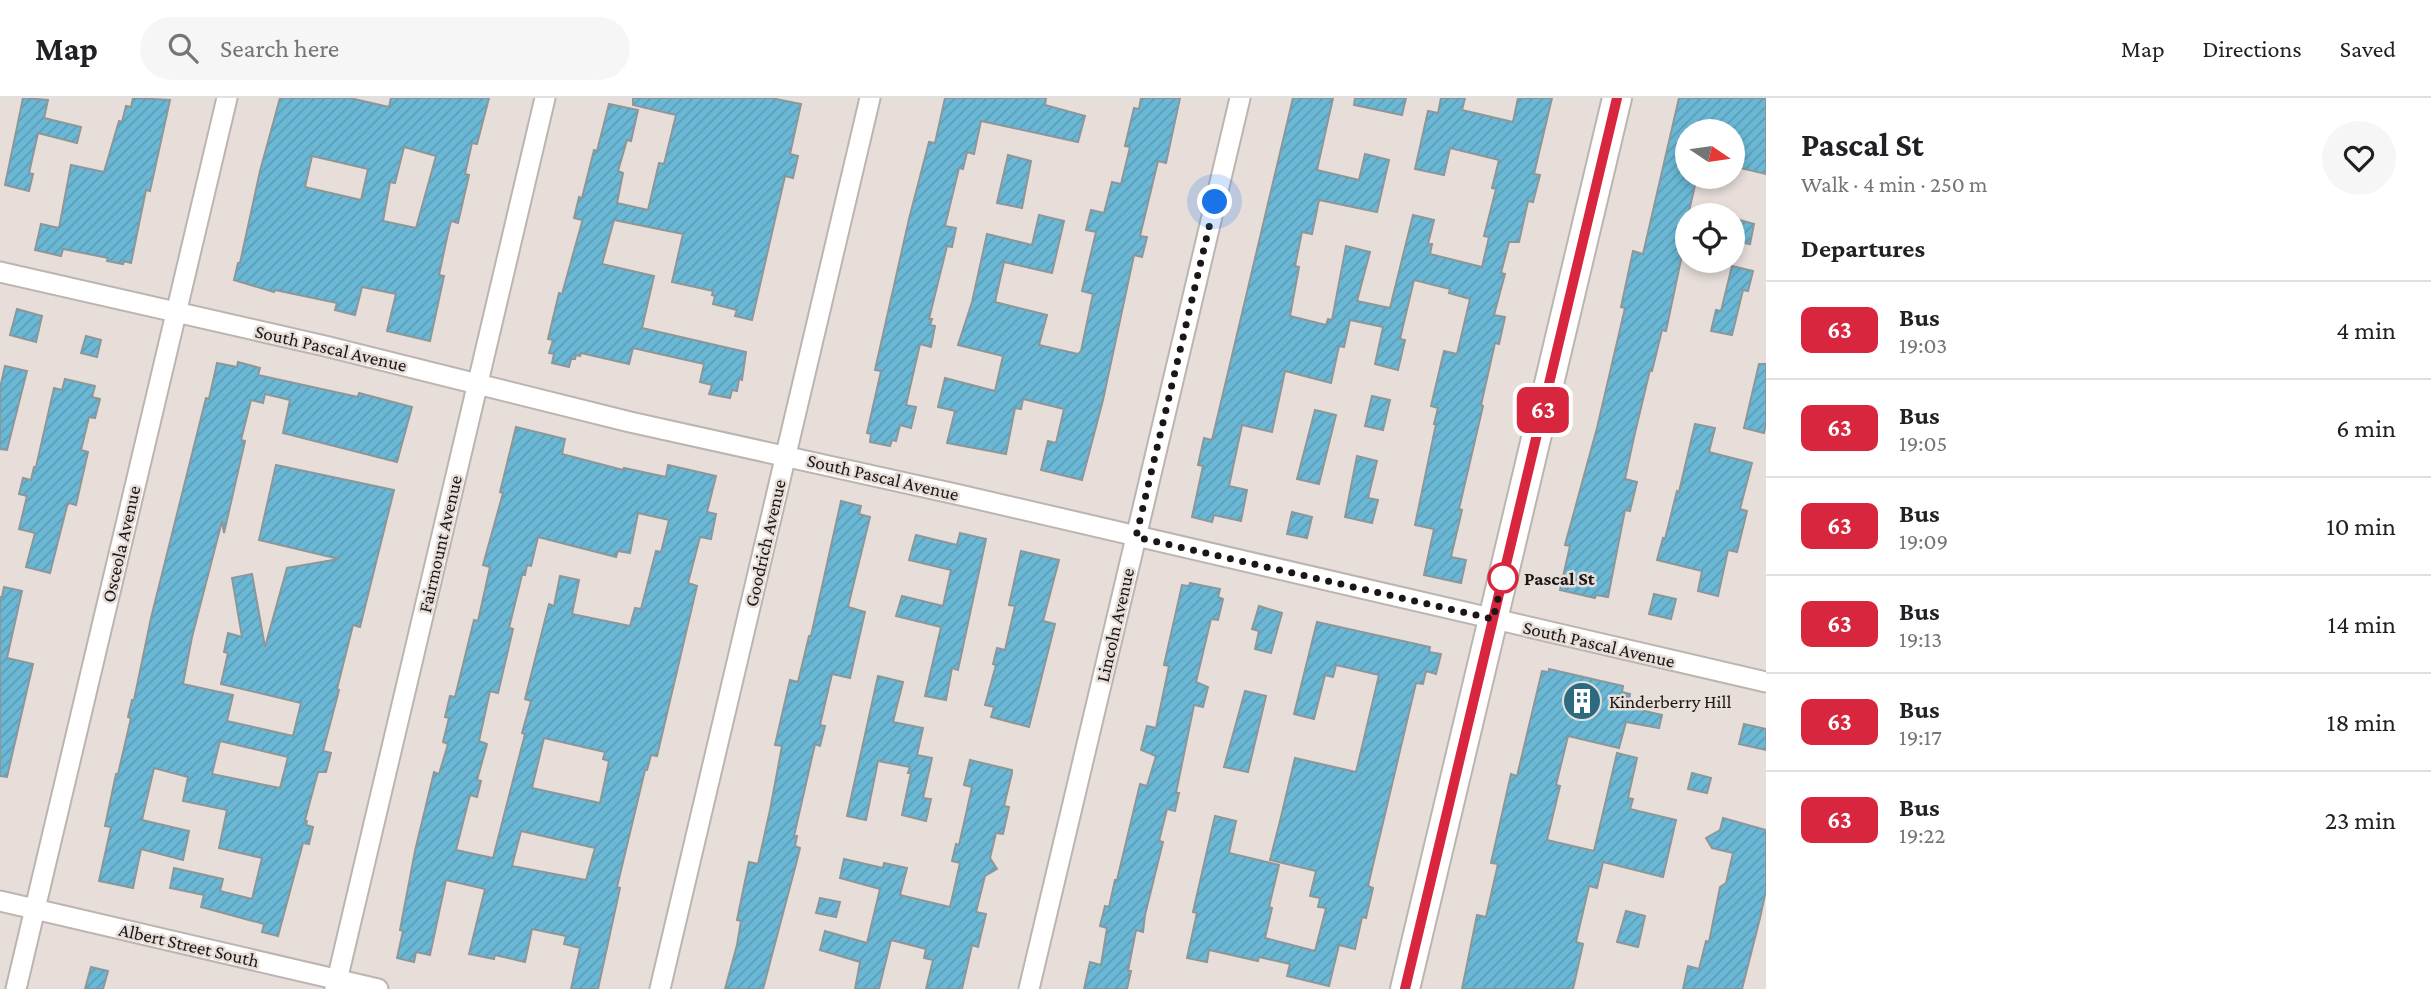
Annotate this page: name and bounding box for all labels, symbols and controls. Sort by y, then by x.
search box [140,17,630,80]
icon: search [164,29,202,67]
text: Map [35,30,98,67]
text: Search here [220,34,339,63]
text: Map [2121,35,2165,62]
text: Directions [2203,35,2302,62]
text: Saved [2340,35,2396,62]
north arrow [1675,119,1745,189]
map controls [1675,119,1745,273]
button: heart [2322,121,2396,195]
text: Pascal St [1801,126,1924,163]
text: Walk · 4 min · 250 m [1801,171,1988,197]
your location [1197,184,1232,219]
button: locate [1675,203,1745,273]
text: Departures [1801,234,1925,263]
text: Bus [1899,303,1940,332]
text: 63 [1827,316,1852,343]
text: 4 min [2336,316,2396,345]
street label: South Pascal Avenue [253,320,409,376]
text: 19:03 [1899,332,1947,358]
line badge: 63 [1512,387,1574,433]
text: 63 [1531,396,1555,423]
text: Bus [1899,401,1940,430]
text: 63 [1827,414,1852,441]
text: 6 min [2336,414,2396,443]
text: 19:05 [1899,430,1947,456]
street label: South Pascal Avenue [805,449,961,505]
street label: Fairmount Avenue [414,473,466,615]
street label: Goodrich Avenue [740,477,790,609]
street label: Osceola Avenue [97,484,145,604]
text: Bus [1899,499,1940,528]
text: 63 [1827,512,1852,539]
text: 10 min [2326,512,2396,541]
text: 19:09 [1899,528,1948,554]
marker: Pascal St [1488,563,1518,593]
street label: Lincoln Avenue [1092,566,1138,684]
place label: Pascal St [1524,568,1595,589]
text: Bus [1899,597,1940,626]
text: 63 [1827,610,1852,637]
text: 14 min [2328,610,2396,639]
street label: South Pascal Avenue [1521,616,1677,672]
text: 19:13 [1899,626,1942,652]
building icon: Kinderberry Hill [1561,680,1603,722]
place label: Kinderberry Hill [1609,691,1732,712]
text: Bus [1899,695,1940,724]
text: 63 [1827,708,1852,735]
text: 18 min [2327,708,2396,737]
text: 19:17 [1899,724,1942,750]
text: Bus [1899,793,1940,822]
text: 63 [1827,806,1852,833]
text: 23 min [2325,806,2396,835]
text: 19:22 [1899,822,1945,848]
street label: Albert Street South [117,919,261,971]

